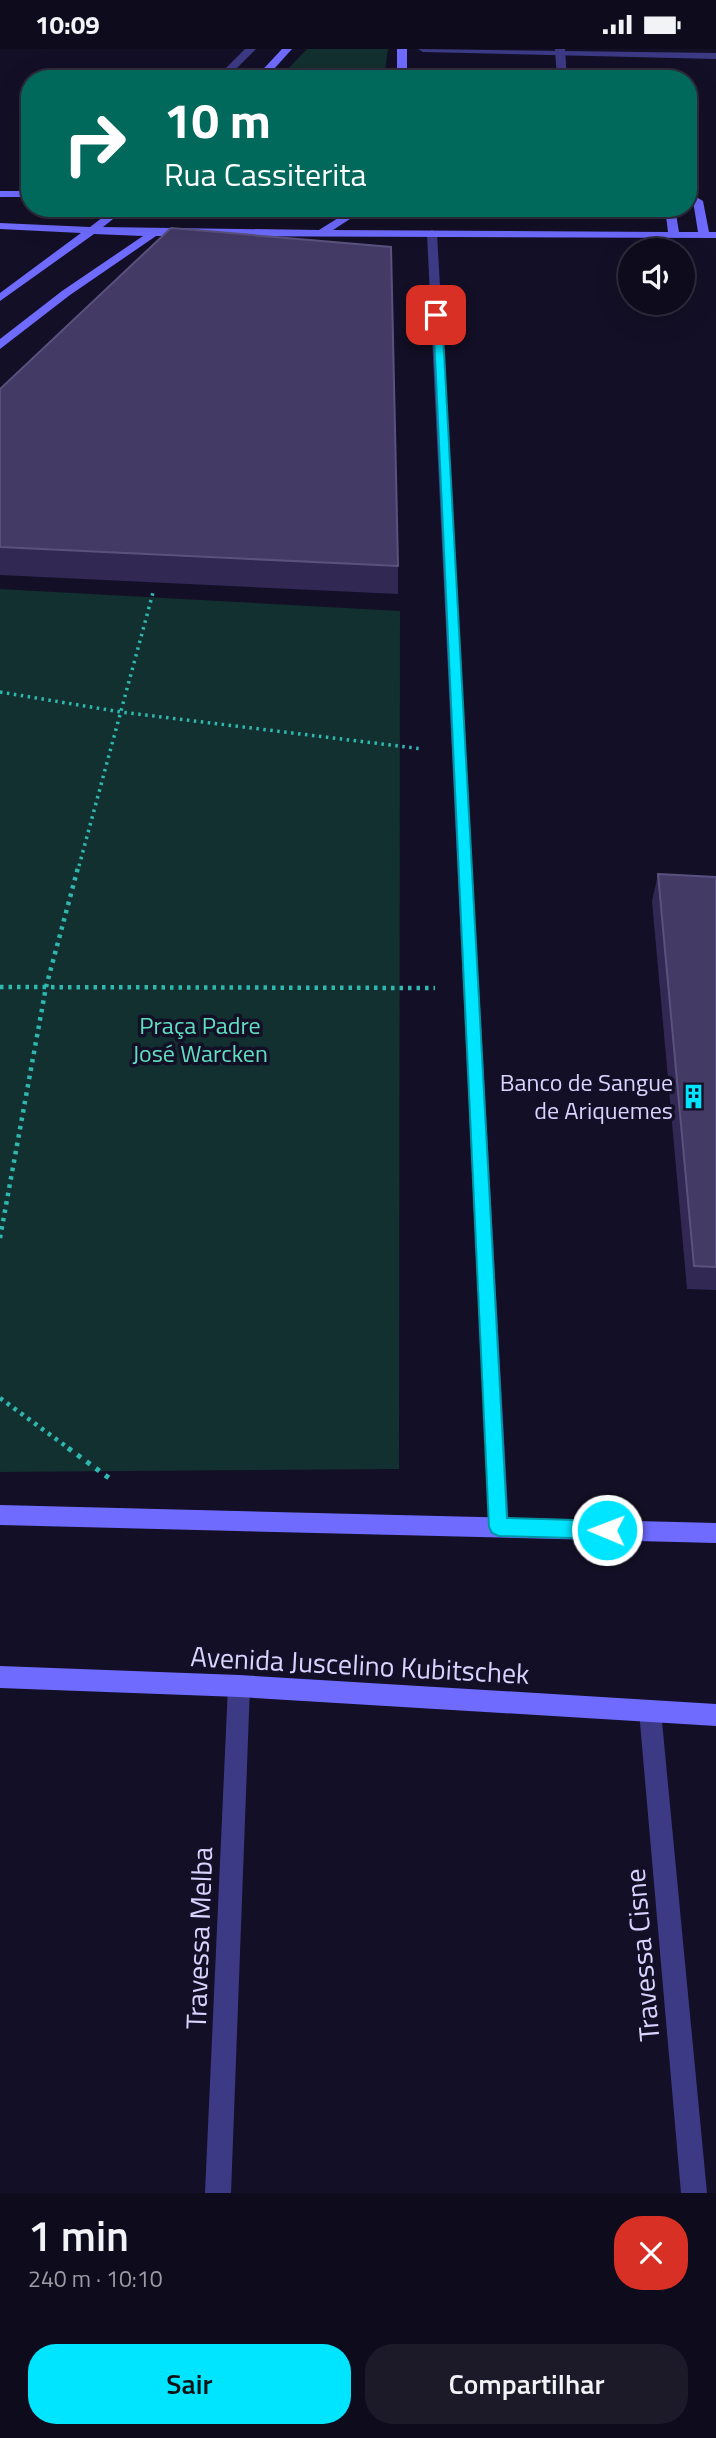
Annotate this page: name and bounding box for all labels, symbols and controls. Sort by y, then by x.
text: 10:09 [35,5,100,44]
text: 10 m [164,82,271,157]
icon: right [49,98,140,189]
text: Rua Cassiterita [164,150,367,198]
map controls [618,238,695,315]
button: sound [618,238,695,315]
pin [406,285,466,345]
icon: arrive [417,296,455,334]
park label: Praça Padre José Warcken [132,1007,268,1071]
place label: Banco de Sangue de Ariquemes [500,1064,673,1128]
building icon: Banco de Sangue de Ariquemes [679,1083,707,1111]
position arrow [570,1493,644,1567]
street label: Avenida Juscelino Kubitschek [189,1634,531,1695]
street label: Travessa Melba [174,1846,223,2030]
street label: Travessa Cisne [613,1867,670,2043]
text: 1 min [28,2203,129,2267]
button: close [614,2216,688,2290]
text: 240 m · 10:10 [28,2261,163,2296]
button: Sair [28,2344,351,2424]
button: Compartilhar [365,2344,688,2424]

